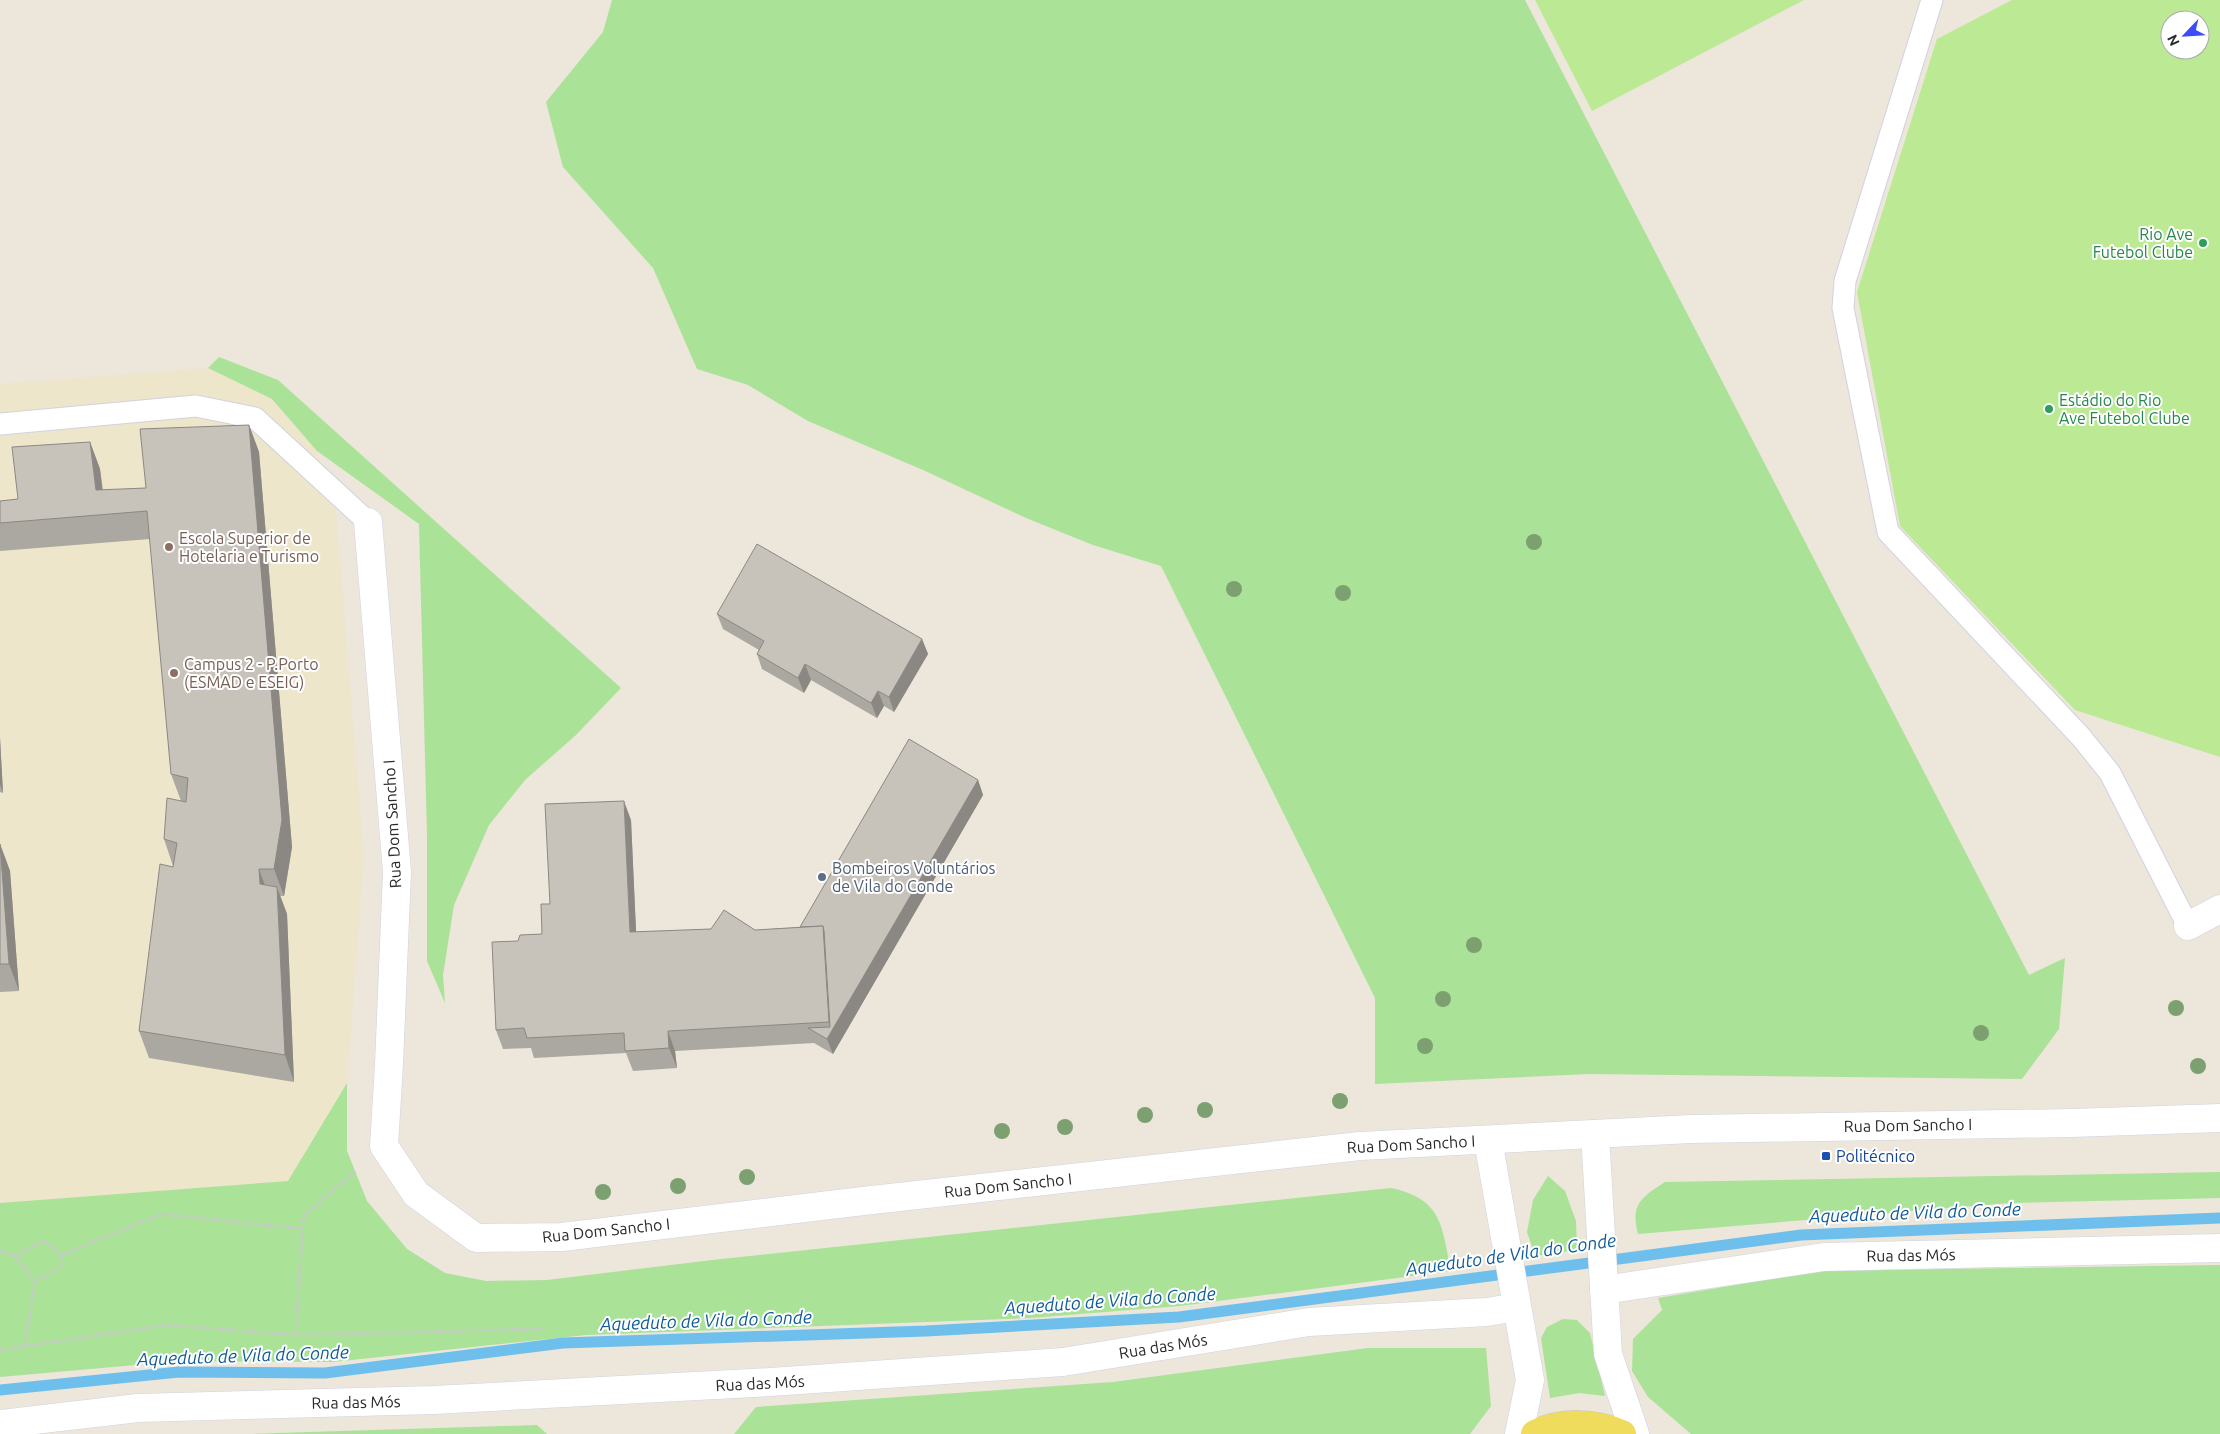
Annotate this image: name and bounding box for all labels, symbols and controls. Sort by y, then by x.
north arrow [2160,10,2210,60]
text: N [2164,32,2183,49]
place label: Rio Ave Futebol Clube [2093,225,2193,261]
marker: Rio Ave Futebol Clube [2197,237,2209,249]
place label: Estádio do Rio Ave Futebol Clube [2059,391,2190,427]
marker: Estádio do Rio Ave Futebol Clube [2043,403,2055,415]
place label: Escola Superior de Hotelaria e Turismo [179,529,319,565]
marker: Escola Superior de Hotelaria e Turismo [163,541,175,553]
place label: Campus 2 - P.Porto (ESMAD e ESEIG) [184,655,319,692]
marker: Campus 2 - P.Porto (ESMAD e ESEIG) [168,667,180,679]
street label: Rua Dom Sancho I [380,759,404,889]
place label: Bombeiros Voluntários de Vila do Conde [832,859,996,895]
marker: Bombeiros Voluntários de Vila do Conde [816,871,828,883]
street label: Rua Dom Sancho I [1844,1115,1972,1135]
street label: Rua Dom Sancho I [1346,1132,1476,1156]
place label: Politécnico [1836,1147,1915,1165]
marker: Politécnico [1820,1150,1832,1162]
street label: Rua Dom Sancho I [943,1169,1073,1201]
water label: Aqueduto de Vila do Conde [1808,1198,2021,1226]
street label: Rua Dom Sancho I [541,1214,671,1246]
water label: Aqueduto de Vila do Conde [1404,1229,1617,1279]
street label: Rua das Mós [1866,1245,1956,1265]
water label: Aqueduto de Vila do Conde [1002,1283,1216,1317]
water label: Aqueduto de Vila do Conde [599,1306,812,1334]
street label: Rua das Mós [1117,1330,1209,1362]
water label: Aqueduto de Vila do Conde [136,1341,349,1369]
street label: Rua das Mós [715,1372,805,1394]
street label: Rua das Mós [311,1392,401,1412]

